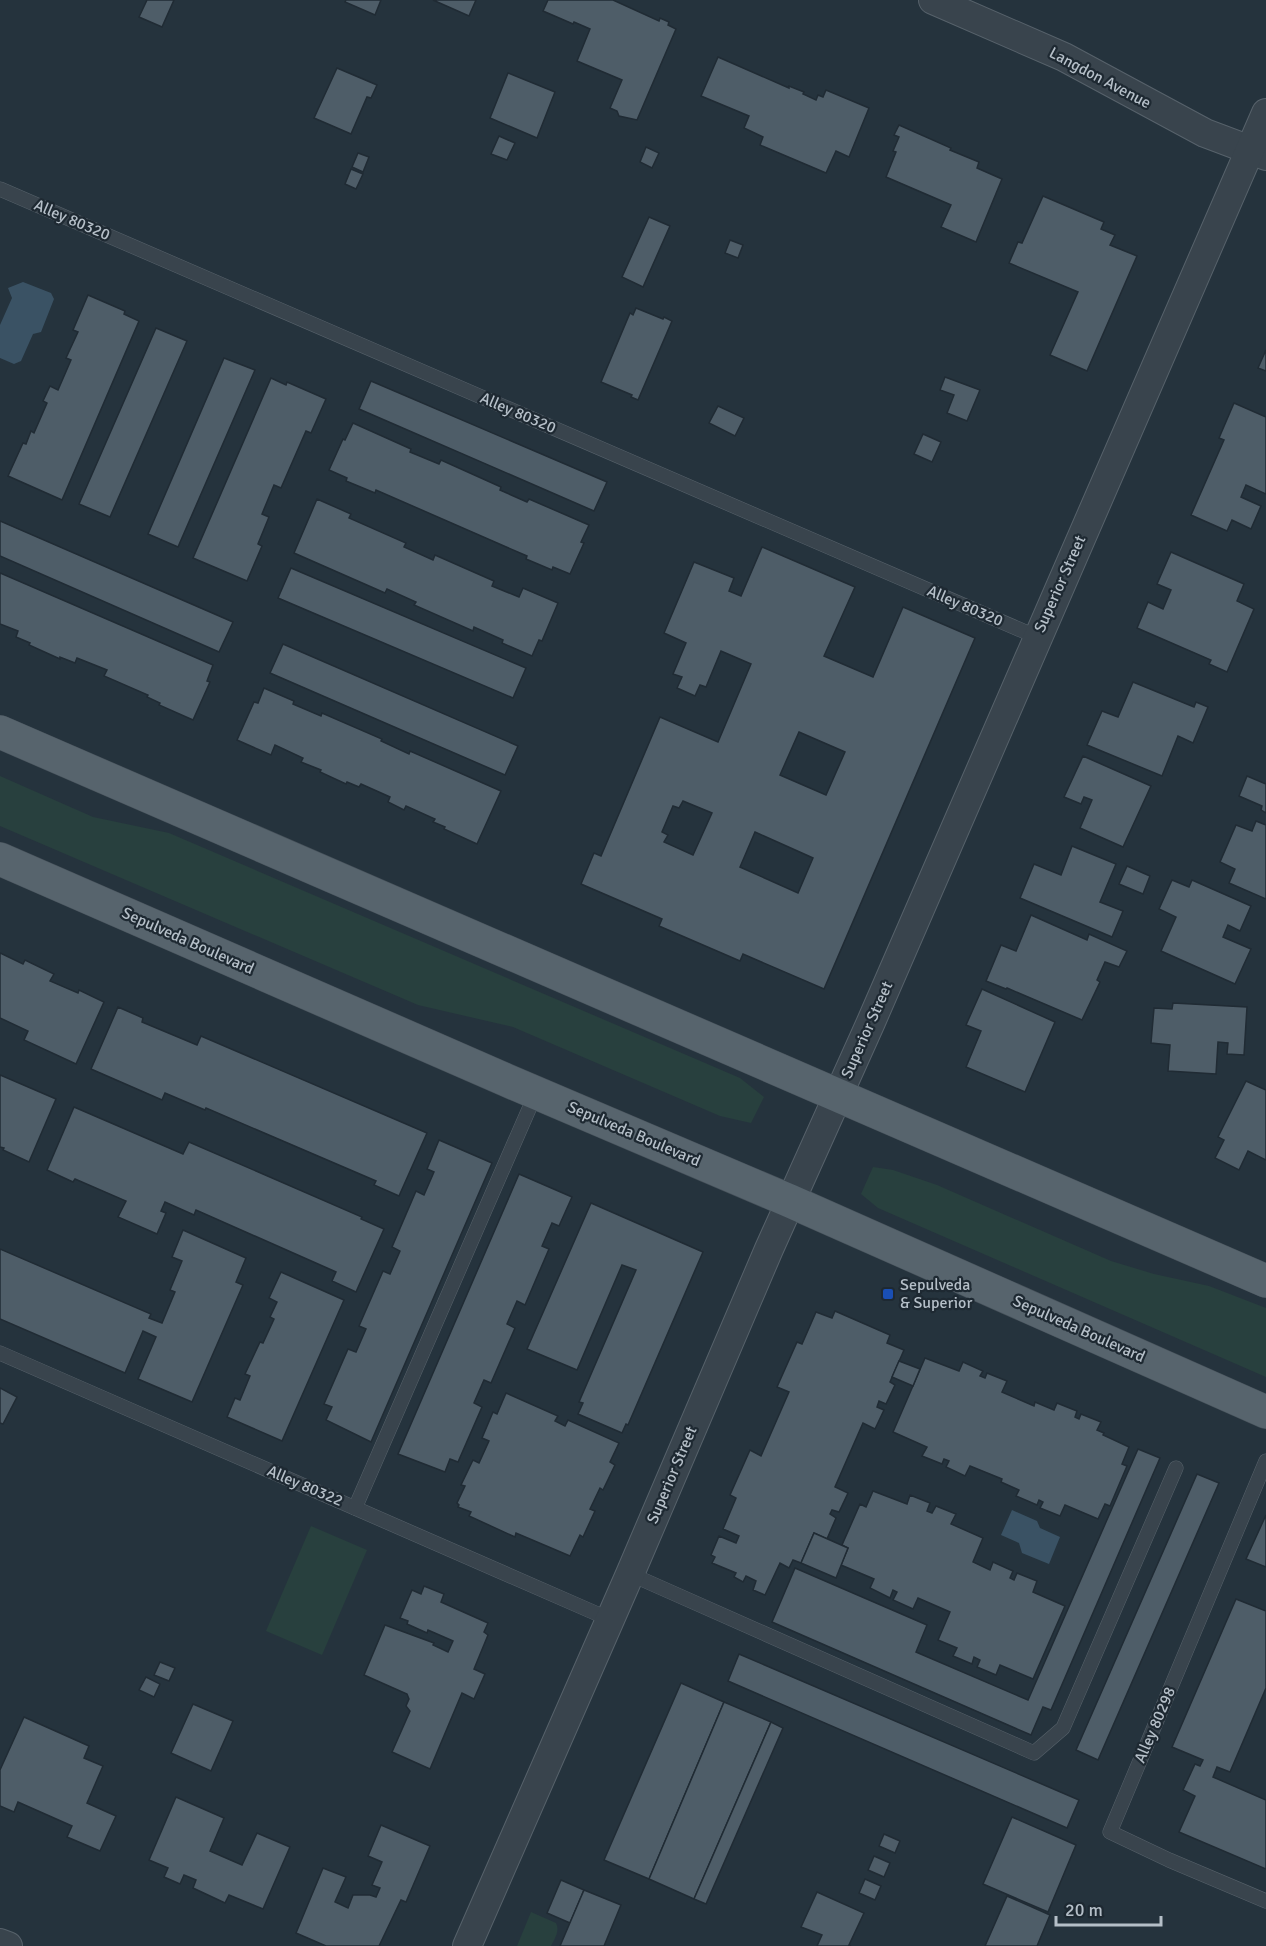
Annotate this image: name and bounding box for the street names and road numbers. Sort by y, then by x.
street label: Langdon Avenue [1046,43,1154,113]
street label: Alley 80320 [31,195,113,245]
street label: Alley 80320 [477,388,559,438]
street label: Superior Street [1030,532,1090,636]
street label: Alley 80320 [924,581,1006,631]
street label: Sepulveda Boulevard [119,903,257,979]
street label: Superior Street [837,978,897,1082]
street label: Sepulveda Boulevard [564,1097,704,1171]
street label: Sepulveda Boulevard [1010,1291,1148,1367]
street label: Superior Street [642,1423,702,1527]
street label: Alley 80322 [264,1461,346,1511]
street label: Alley 80298 [1130,1684,1180,1766]

